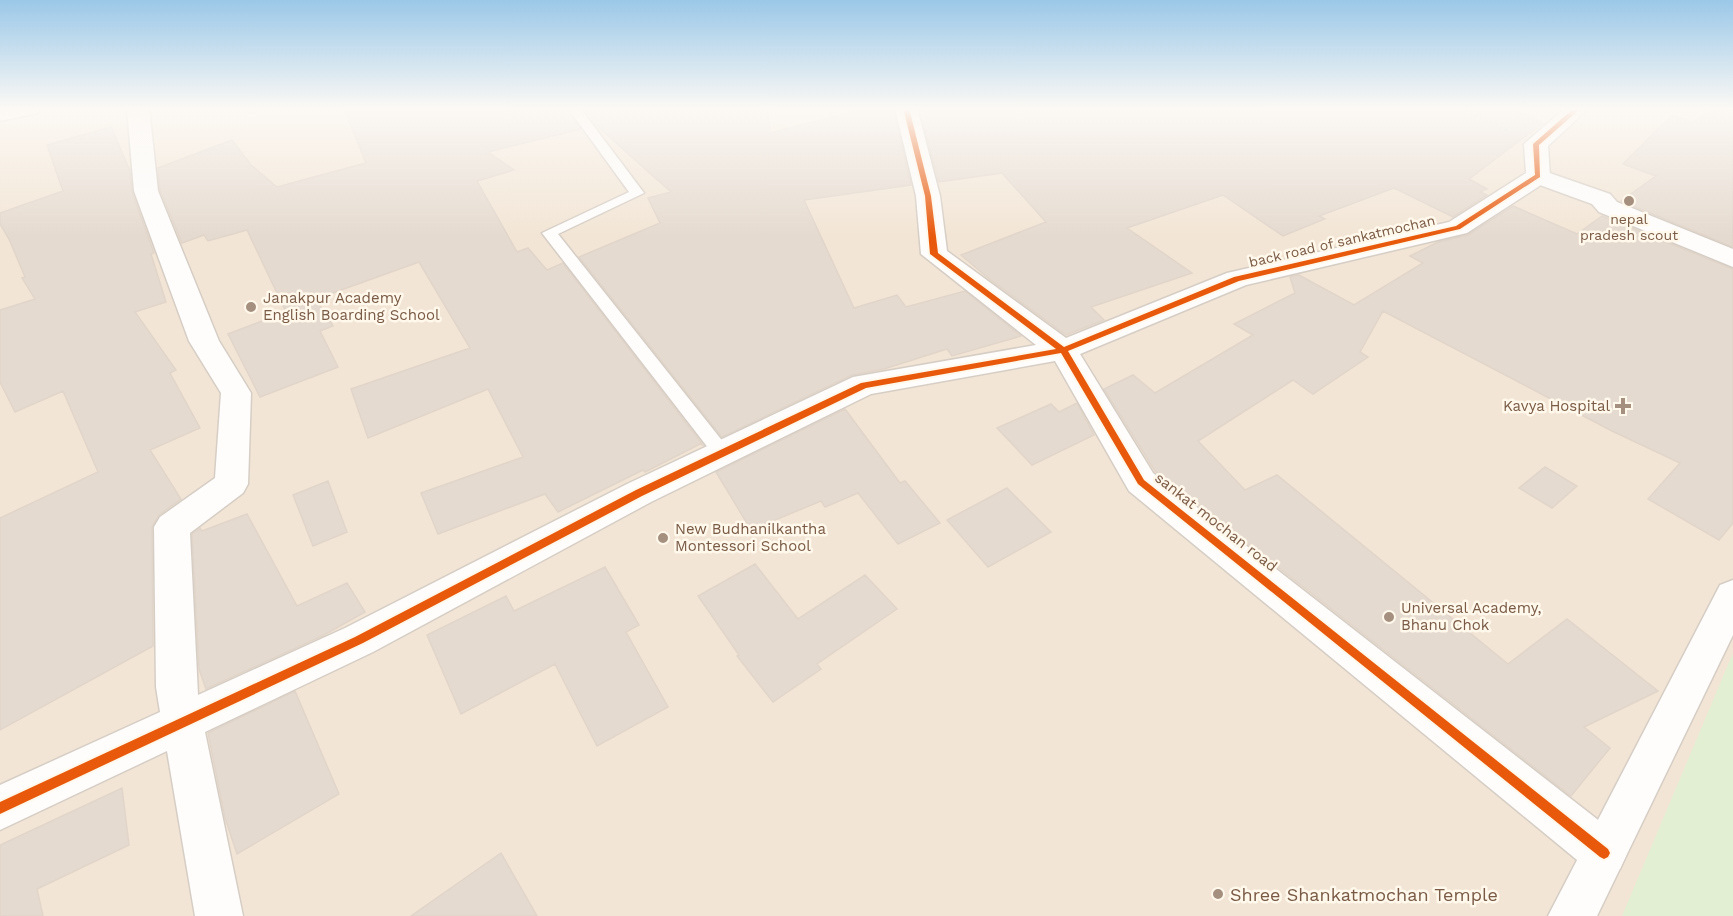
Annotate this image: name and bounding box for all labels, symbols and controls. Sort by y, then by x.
marker: nepal pradesh scout [1622,194,1636,208]
place label: nepal pradesh scout [1580,211,1678,243]
street label: back road of sankatmochan [1247,212,1437,270]
place label: Janakpur Academy English Boarding School [263,289,440,324]
marker: Janakpur Academy English Boarding School [244,300,258,314]
place label: Kavya Hospital [1503,397,1610,415]
marker: Kavya Hospital [1614,397,1632,415]
street label: sankat mochan road [1151,469,1281,575]
place label: New Budhanilkantha Montessori School [675,520,826,555]
marker: New Budhanilkantha Montessori School [656,531,670,545]
place label: Universal Academy, Bhanu Chok [1401,599,1541,634]
marker: Universal Academy, Bhanu Chok [1382,610,1396,624]
place label: Shree Shankatmochan Temple [1230,884,1498,905]
marker: Shree Shankatmochan Temple [1211,887,1225,901]

